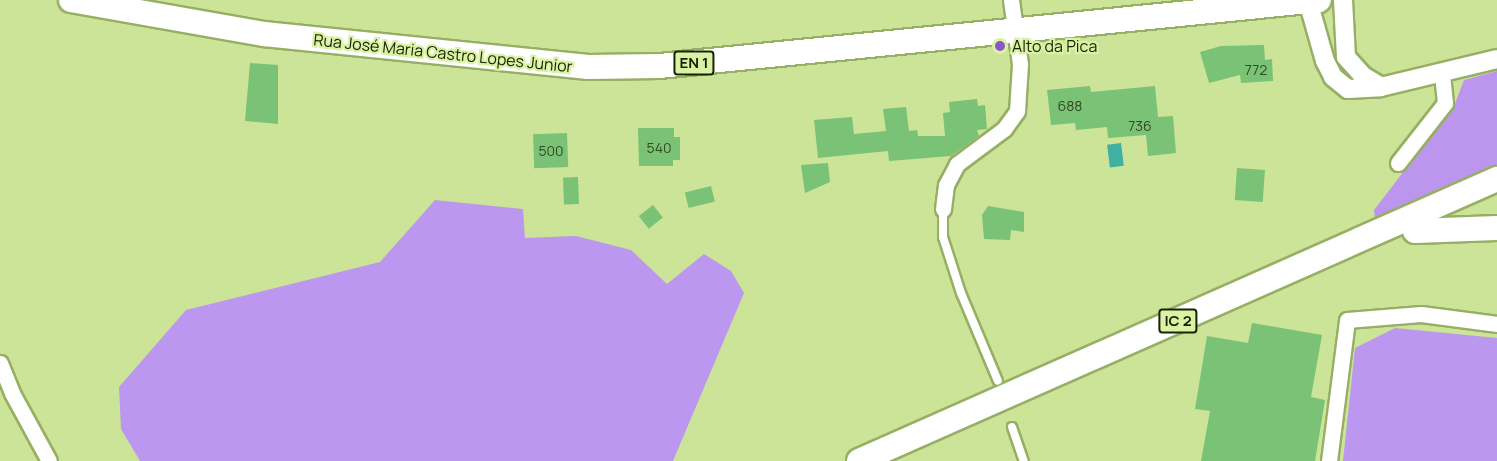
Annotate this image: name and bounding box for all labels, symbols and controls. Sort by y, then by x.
street label: Rua José Maria Castro Lopes Junior [313,30,573,76]
place label: Alto da Pica [1012,36,1097,56]
marker: Alto da Pica [993,39,1007,53]
road number: EN 1 [673,51,715,75]
house number: 772 [1245,62,1267,78]
house number: 688 [1058,98,1082,114]
house number: 736 [1128,118,1152,134]
house number: 540 [647,140,671,156]
house number: 500 [538,143,564,159]
road number: IC 2 [1157,309,1199,333]

